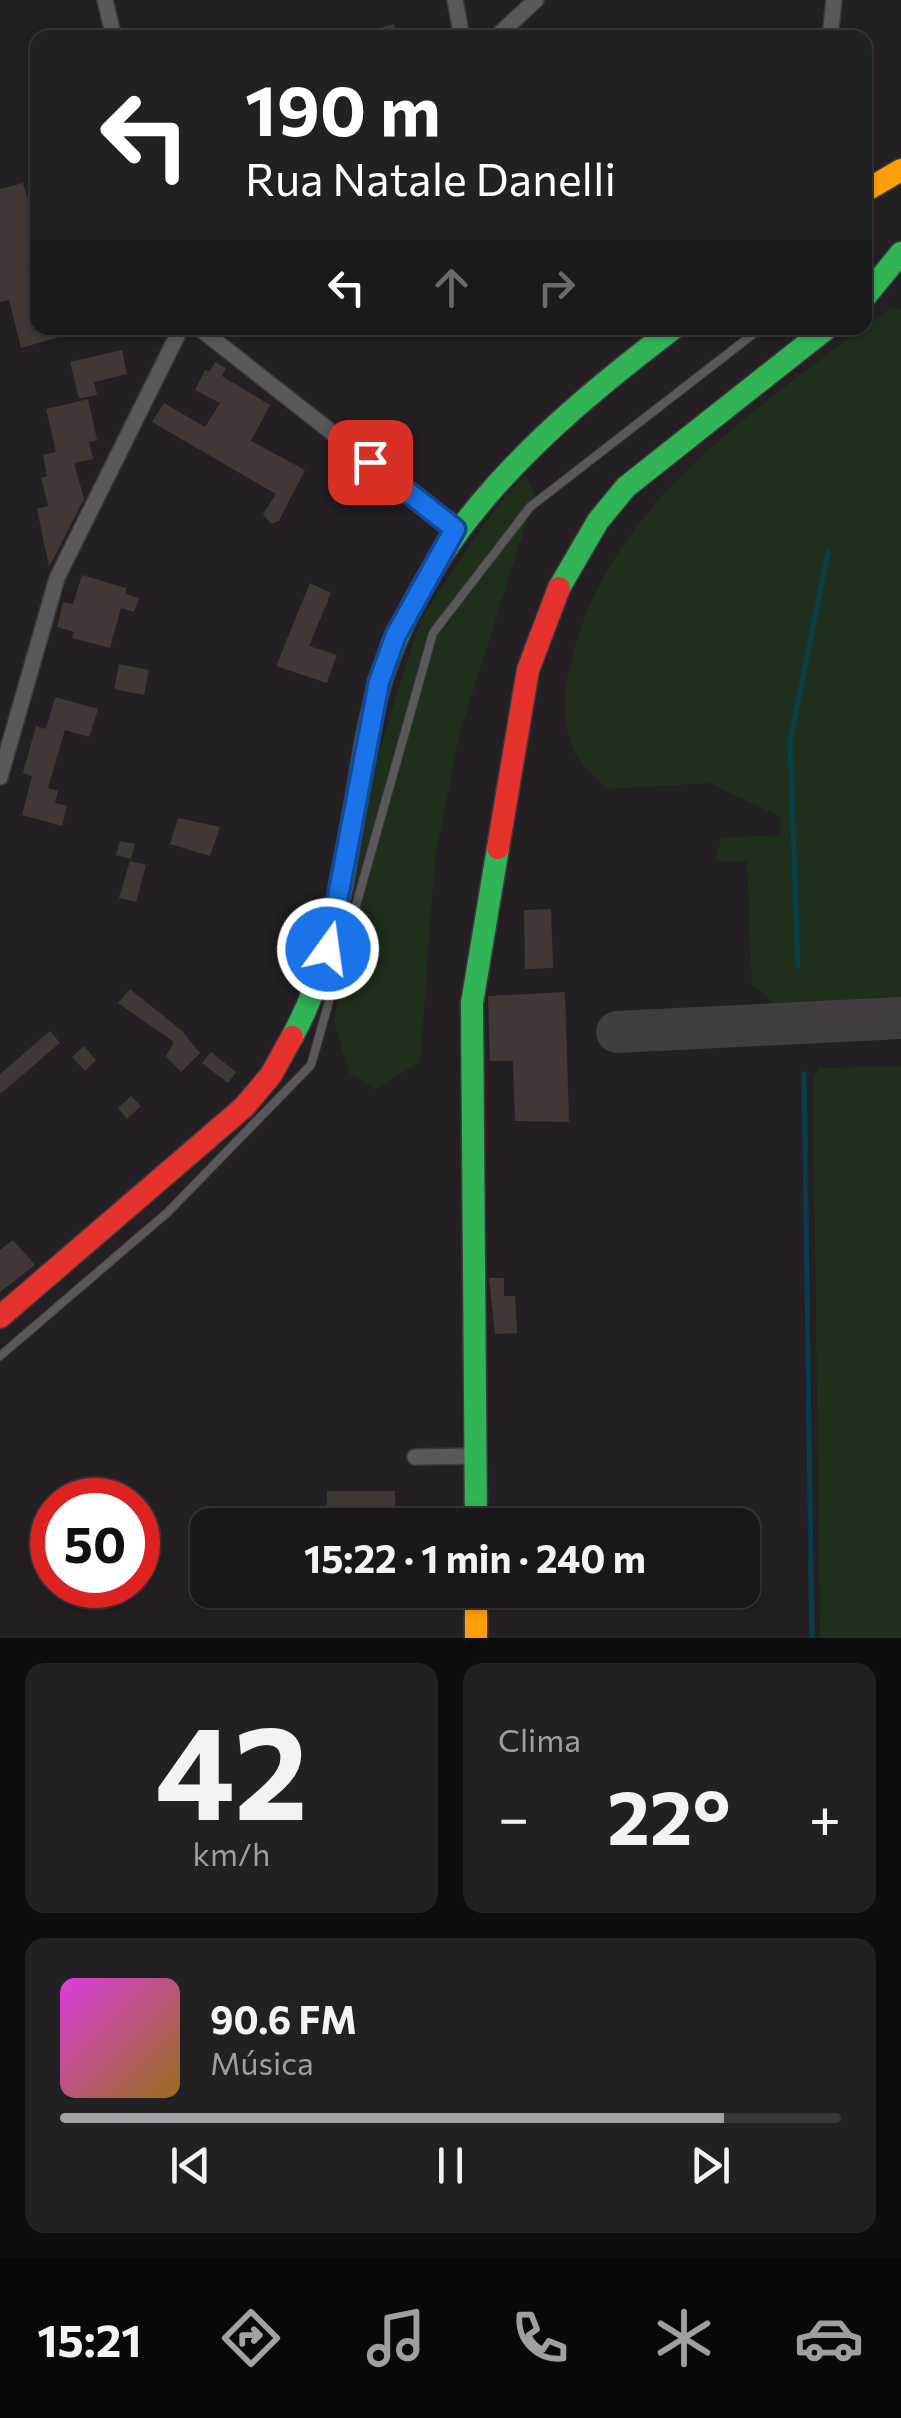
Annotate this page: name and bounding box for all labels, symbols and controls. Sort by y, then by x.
text: 190 m [245,65,441,150]
icon: left [80,70,210,200]
text: Rua Natale Danelli [245,150,616,205]
icon: left [319,260,374,315]
icon: ahead [424,260,479,315]
icon: right [529,260,584,315]
pin [328,420,413,505]
icon: arrive [343,435,398,490]
position arrow [276,897,380,1001]
speed limit sign: 50 [30,1478,160,1608]
text: 15:22 · 1 min · 240 m [304,1534,646,1581]
text: 42 [155,1688,308,1847]
text: Clima [498,1719,581,1759]
text: 22° [607,1769,731,1860]
text: − [498,1782,529,1849]
text: + [809,1782,841,1849]
text: km/h [193,1833,270,1873]
text: 90.6 FM [210,1995,357,2042]
text: Música [210,2042,314,2082]
icon: previous [163,2138,218,2193]
icon: pause [423,2138,478,2193]
icon: next [683,2138,738,2193]
icon: directions [216,2303,286,2373]
icon: music [361,2303,431,2373]
icon: phone [505,2303,575,2373]
icon: climate [649,2303,719,2373]
icon: car [794,2303,864,2373]
text: 15:21 [37,2311,142,2366]

